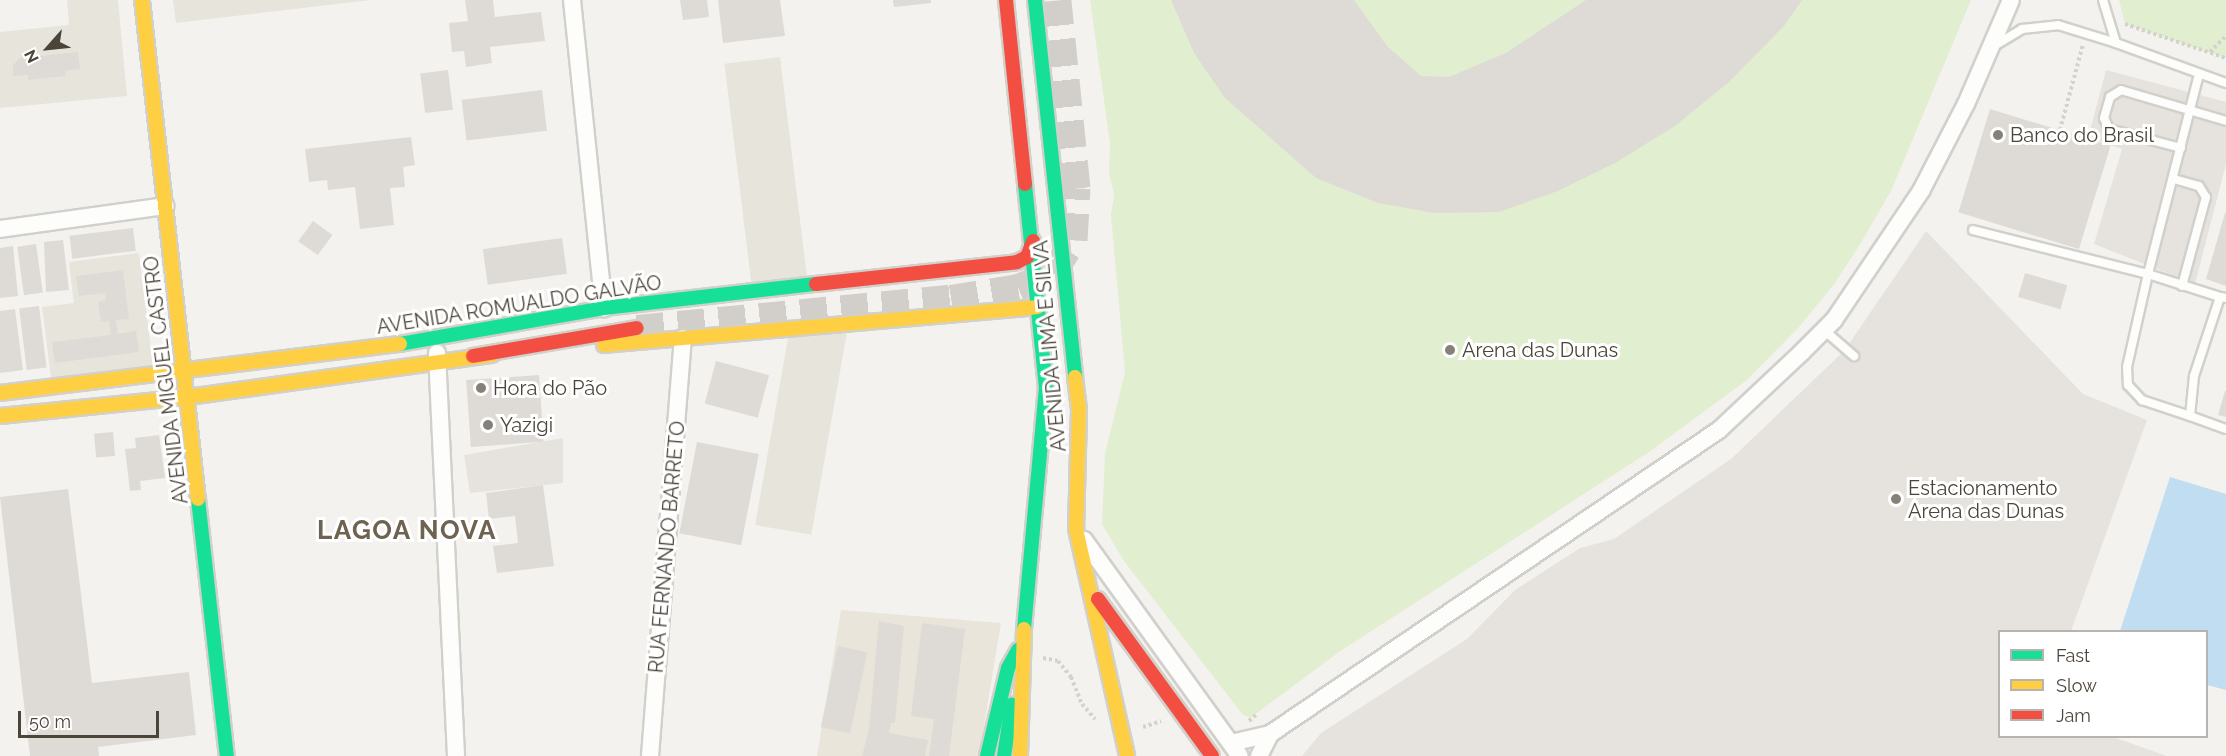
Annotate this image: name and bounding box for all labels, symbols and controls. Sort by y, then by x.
north arrow [18,18,78,78]
text: N [20,47,43,66]
place label: Banco do Brasil [2010,123,2154,147]
marker: Banco do Brasil [1991,128,2005,142]
street label: AVENIDA LIMA E SILVA [1029,239,1071,453]
street label: AVENIDA MIGUEL CASTRO [139,254,193,506]
street label: AVENIDA ROMUALDO GALVÃO [375,271,663,339]
place label: Arena das Dunas [1462,338,1618,362]
marker: Arena das Dunas [1443,343,1457,357]
place label: Hora do Pão [493,376,607,400]
marker: Hora do Pão [474,381,488,395]
place label: Yazigi [500,413,553,437]
marker: Yazigi [481,418,495,432]
street label: RUA FERNANDO BARRETO [644,420,690,674]
place label: Estacionamento Arena das Dunas [1908,476,2064,523]
marker: Estacionamento Arena das Dunas [1889,492,1903,506]
district label: LAGOA NOVA [317,515,497,547]
legend [1998,630,2208,738]
text: Fast [2056,645,2090,666]
text: Slow [2056,675,2097,696]
scale bar [21,699,162,737]
text: Jam [2056,705,2091,726]
text: 50 m [29,711,71,732]

